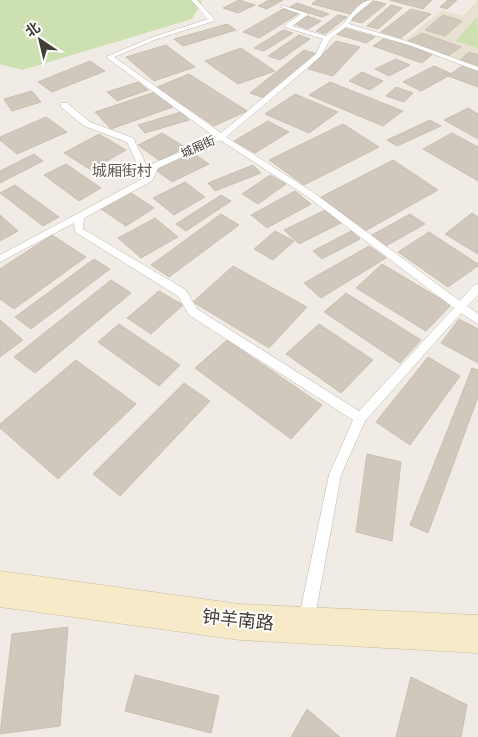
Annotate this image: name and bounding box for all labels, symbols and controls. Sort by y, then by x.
north arrow [15,15,65,65]
text: 北 [22,19,43,41]
street label: 城厢街 [179,133,217,161]
district label: 城厢街村 [92,162,152,180]
street label: 钟羊南路 [201,605,275,635]

